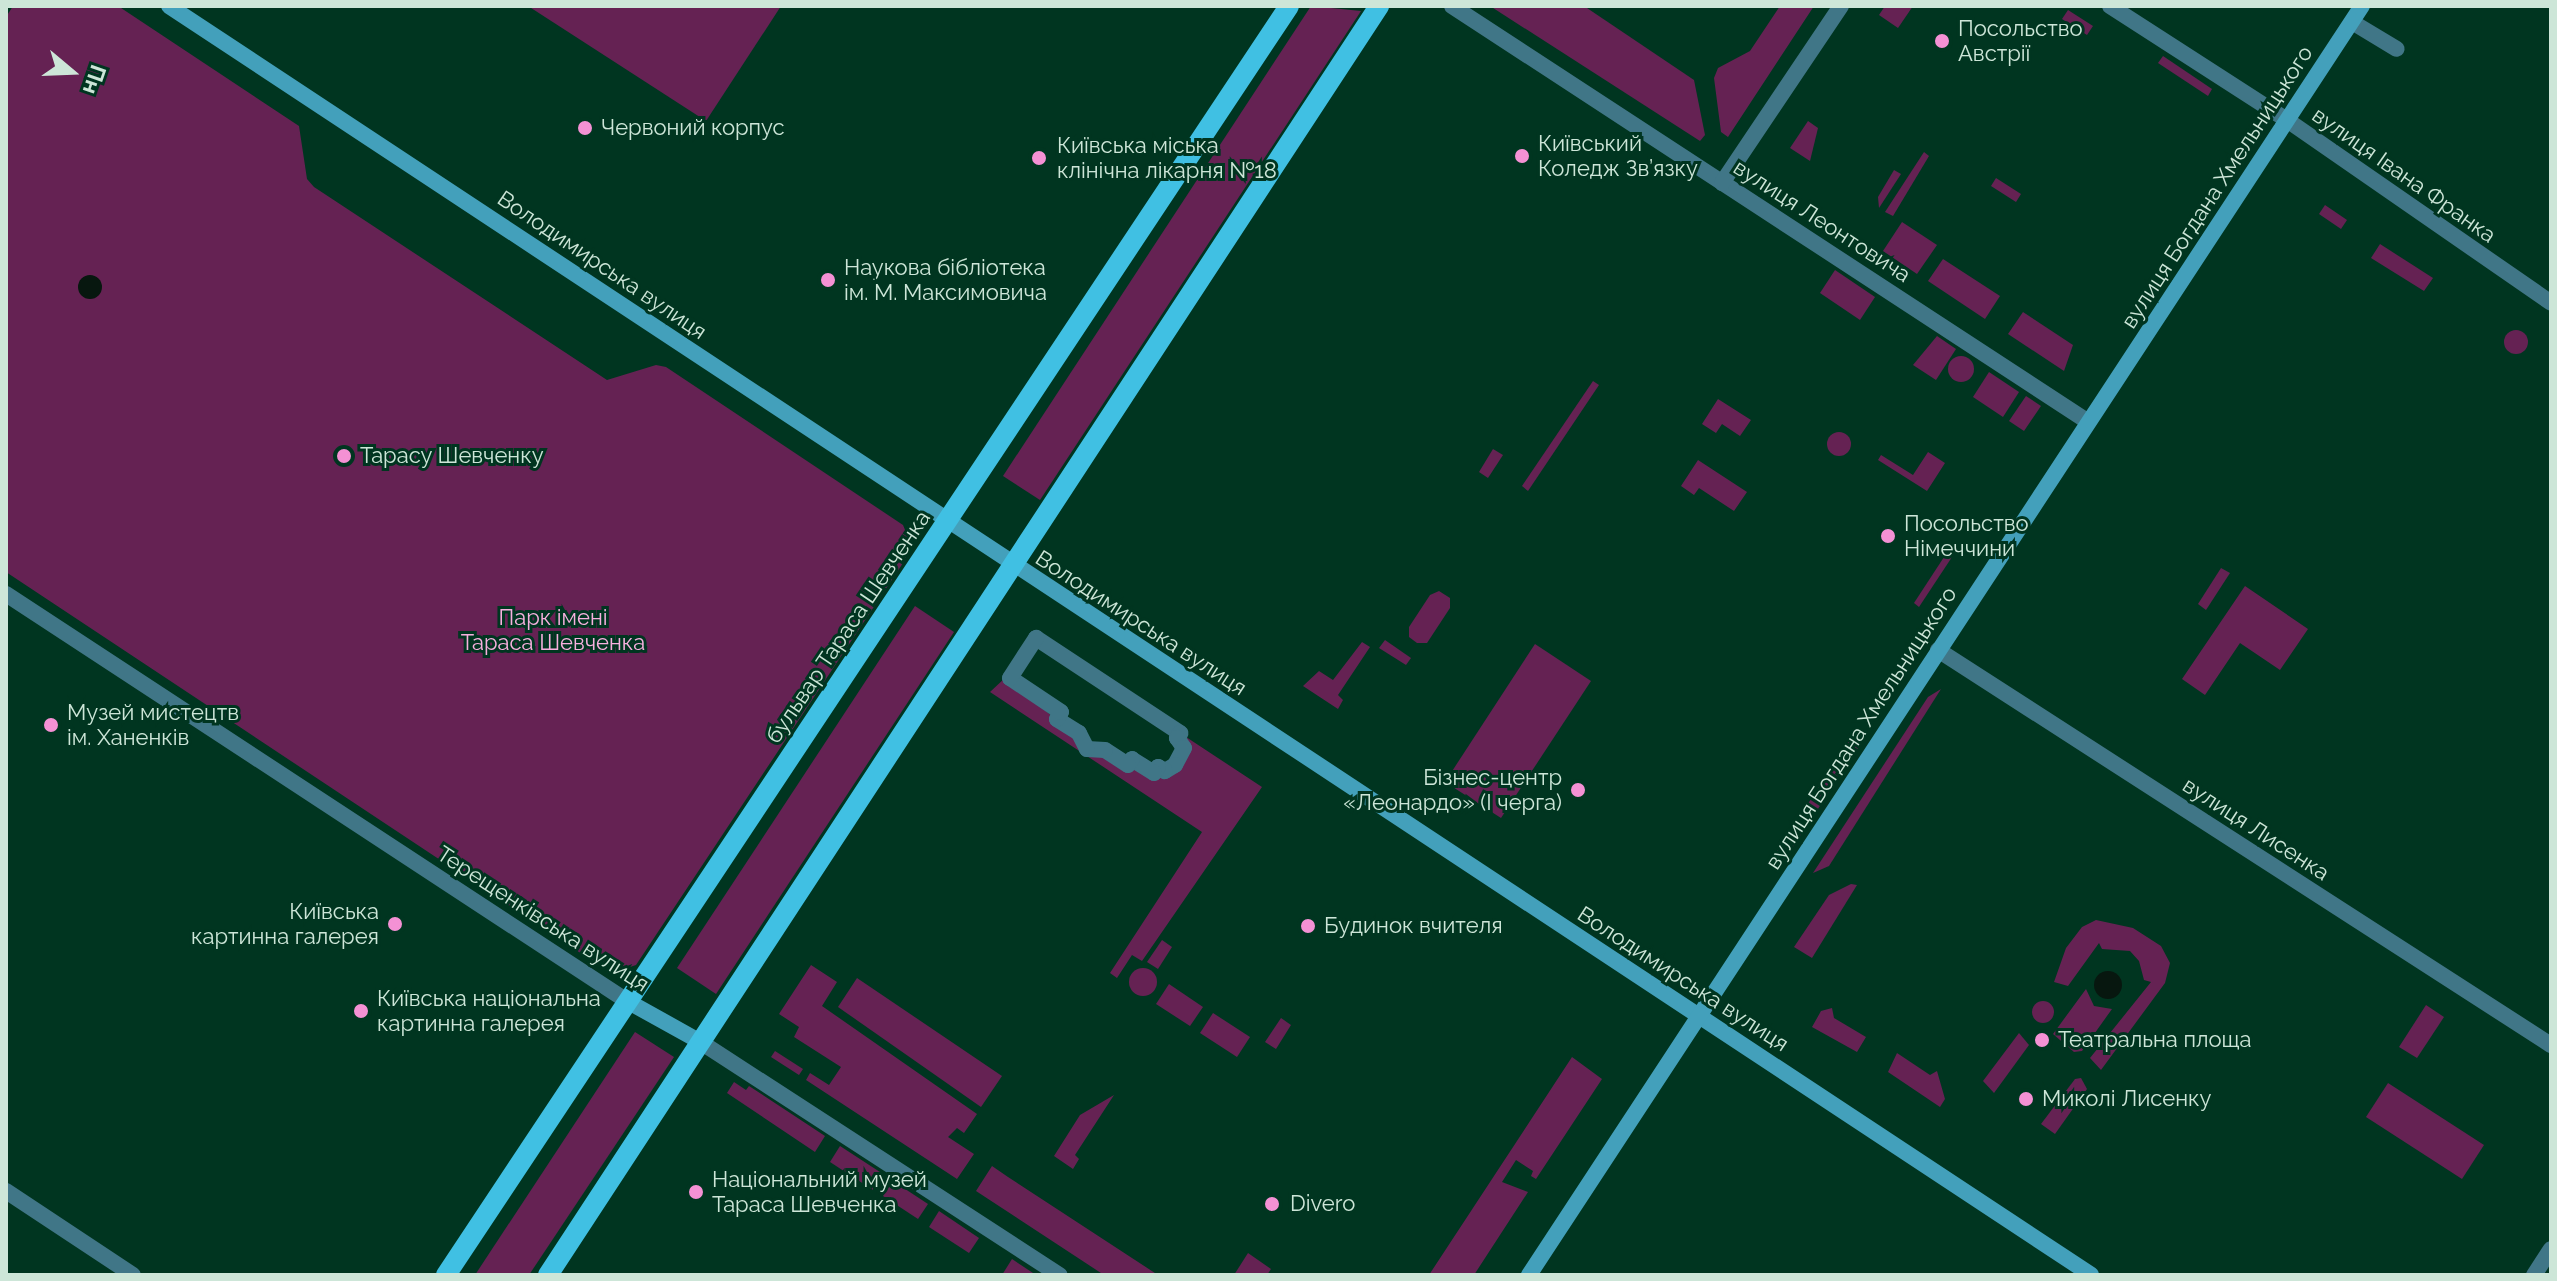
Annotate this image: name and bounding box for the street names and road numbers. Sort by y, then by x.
street label: вулиця Богдана Хмельницького [2116,41,2318,333]
street label: вулиця Івана Франка [2307,102,2501,248]
street label: вулиця Леонтовича [1729,154,1915,288]
street label: Володимирська вулиця [492,185,712,345]
street label: бульвар Тараса Шевченка [760,505,936,749]
street label: Володимирська вулиця [1030,545,1252,701]
street label: вулиця Богдана Хмельницького [1760,582,1962,874]
street label: вулиця Лисенка [2178,772,2334,886]
street label: Терещенківська вулиця [432,841,654,997]
street label: Володимирська вулиця [1572,901,1794,1057]

